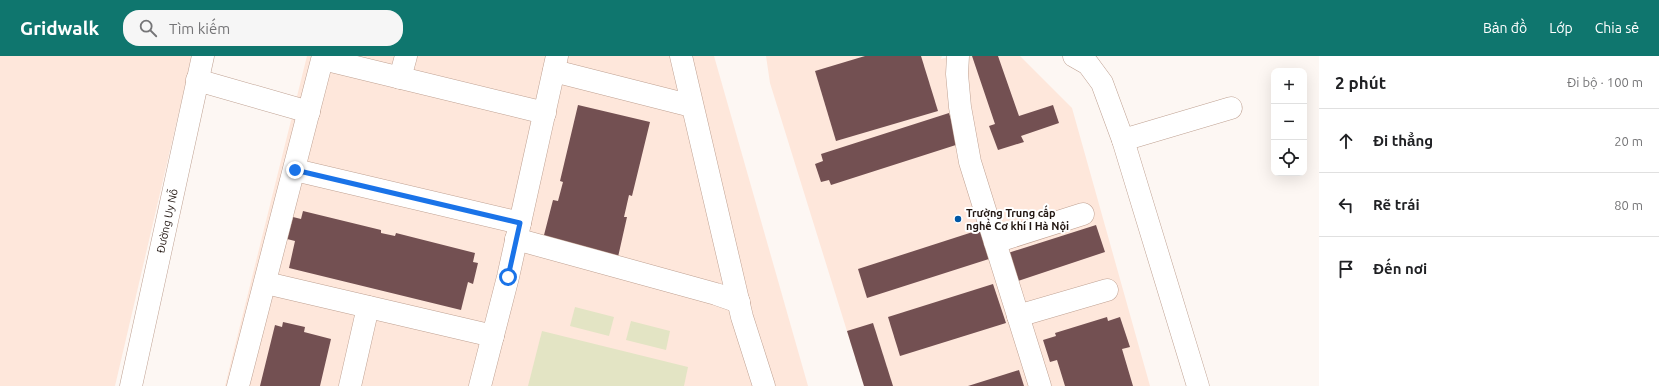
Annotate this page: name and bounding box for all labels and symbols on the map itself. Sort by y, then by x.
route end [286,161,304,179]
street label: Đường Uy Nỗ [154,187,180,254]
place label: Trường Trung cấp nghề Cơ khí I Hà Nội [966,205,1069,232]
marker: Trường Trung cấp nghề Cơ khí I Hà Nội [953,214,963,224]
route start [499,268,517,286]

